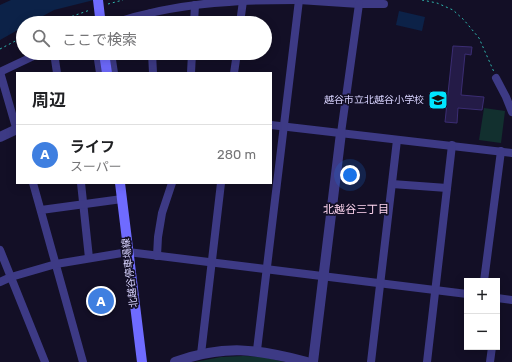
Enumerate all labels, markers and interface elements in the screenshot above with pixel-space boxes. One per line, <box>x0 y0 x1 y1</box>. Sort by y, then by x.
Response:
search box <box>16 16 272 60</box>
icon: search <box>30 27 52 49</box>
text: ここで検索 <box>62 31 137 49</box>
school or university icon: 越谷市立北越谷小学校 <box>427 89 449 111</box>
text: 周辺 <box>32 90 66 110</box>
place label: 越谷市立北越谷小学校 <box>324 94 424 106</box>
text: ライフ <box>70 138 115 156</box>
text: A <box>40 147 50 162</box>
text: 280 m <box>217 147 256 162</box>
text: スーパー <box>70 159 122 174</box>
your location <box>340 165 360 185</box>
district label: 北越谷三丁目 <box>323 203 389 216</box>
street label: 北越谷停車場線 <box>120 238 140 308</box>
map controls <box>464 278 500 350</box>
button: + <box>464 278 500 314</box>
pin: A <box>88 286 114 316</box>
button: − <box>464 314 500 350</box>

